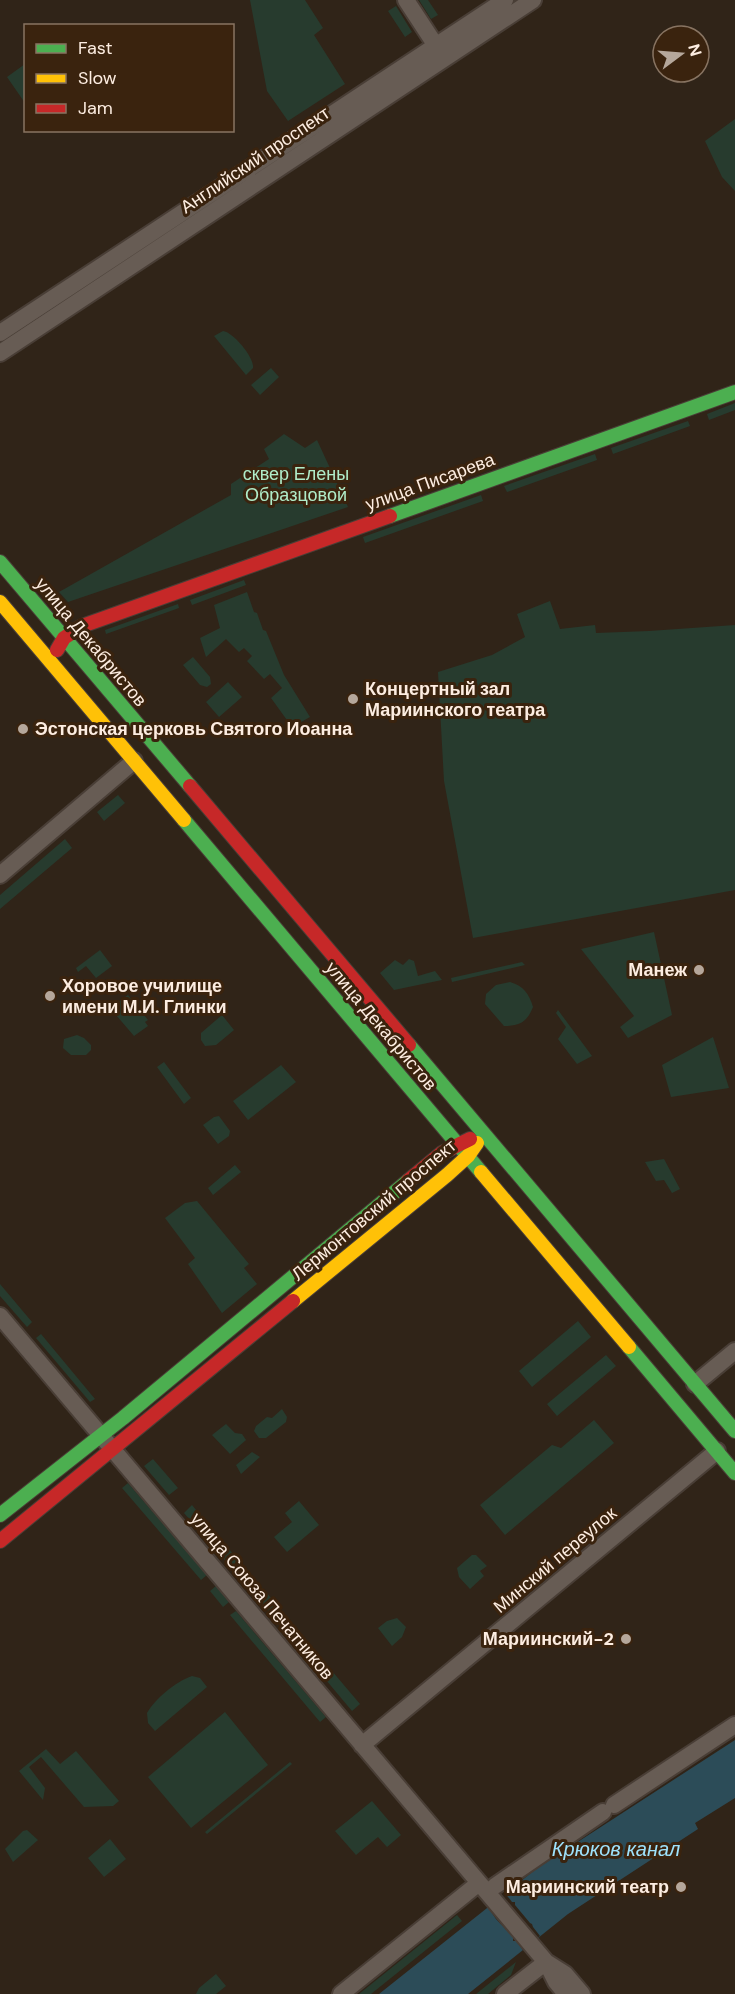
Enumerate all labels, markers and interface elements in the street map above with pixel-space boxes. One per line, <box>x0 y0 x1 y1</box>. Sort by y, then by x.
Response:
legend <box>24 24 234 132</box>
north arrow <box>651 24 711 84</box>
text: Fast <box>78 36 113 60</box>
text: N <box>683 41 707 59</box>
text: Slow <box>78 66 117 90</box>
text: Jam <box>78 96 113 120</box>
street label: Английский проспект <box>176 101 334 219</box>
street label: улица Писарева <box>362 447 499 516</box>
park label: сквер Елены Образцовой <box>243 462 349 507</box>
street label: улица Декабристов <box>30 572 152 712</box>
place label: Концертный зал Мариинского театра <box>365 677 546 722</box>
marker: Концертный зал Мариинского театра <box>346 692 360 706</box>
place label: Эстонская церковь Святого Иоанна <box>35 717 353 741</box>
marker: Эстонская церковь Святого Иоанна <box>16 722 30 736</box>
street label: улица Декабристов <box>320 956 442 1096</box>
place label: Манеж <box>628 958 687 982</box>
marker: Манеж <box>692 963 706 977</box>
place label: Хоровое училище имени М.И. Глинки <box>62 974 227 1019</box>
marker: Хоровое училище имени М.И. Глинки <box>43 989 57 1003</box>
street label: Лермонтовский проспект <box>287 1134 461 1286</box>
street label: Минский переулок <box>488 1501 622 1619</box>
street label: улица Союза Печатников <box>185 1507 339 1685</box>
place label: Мариинский-2 <box>483 1627 614 1651</box>
marker: Мариинский-2 <box>619 1632 633 1646</box>
water label: Крюков канал <box>552 1836 680 1862</box>
place label: Мариинский театр <box>506 1875 669 1899</box>
marker: Мариинский театр <box>674 1880 688 1894</box>

